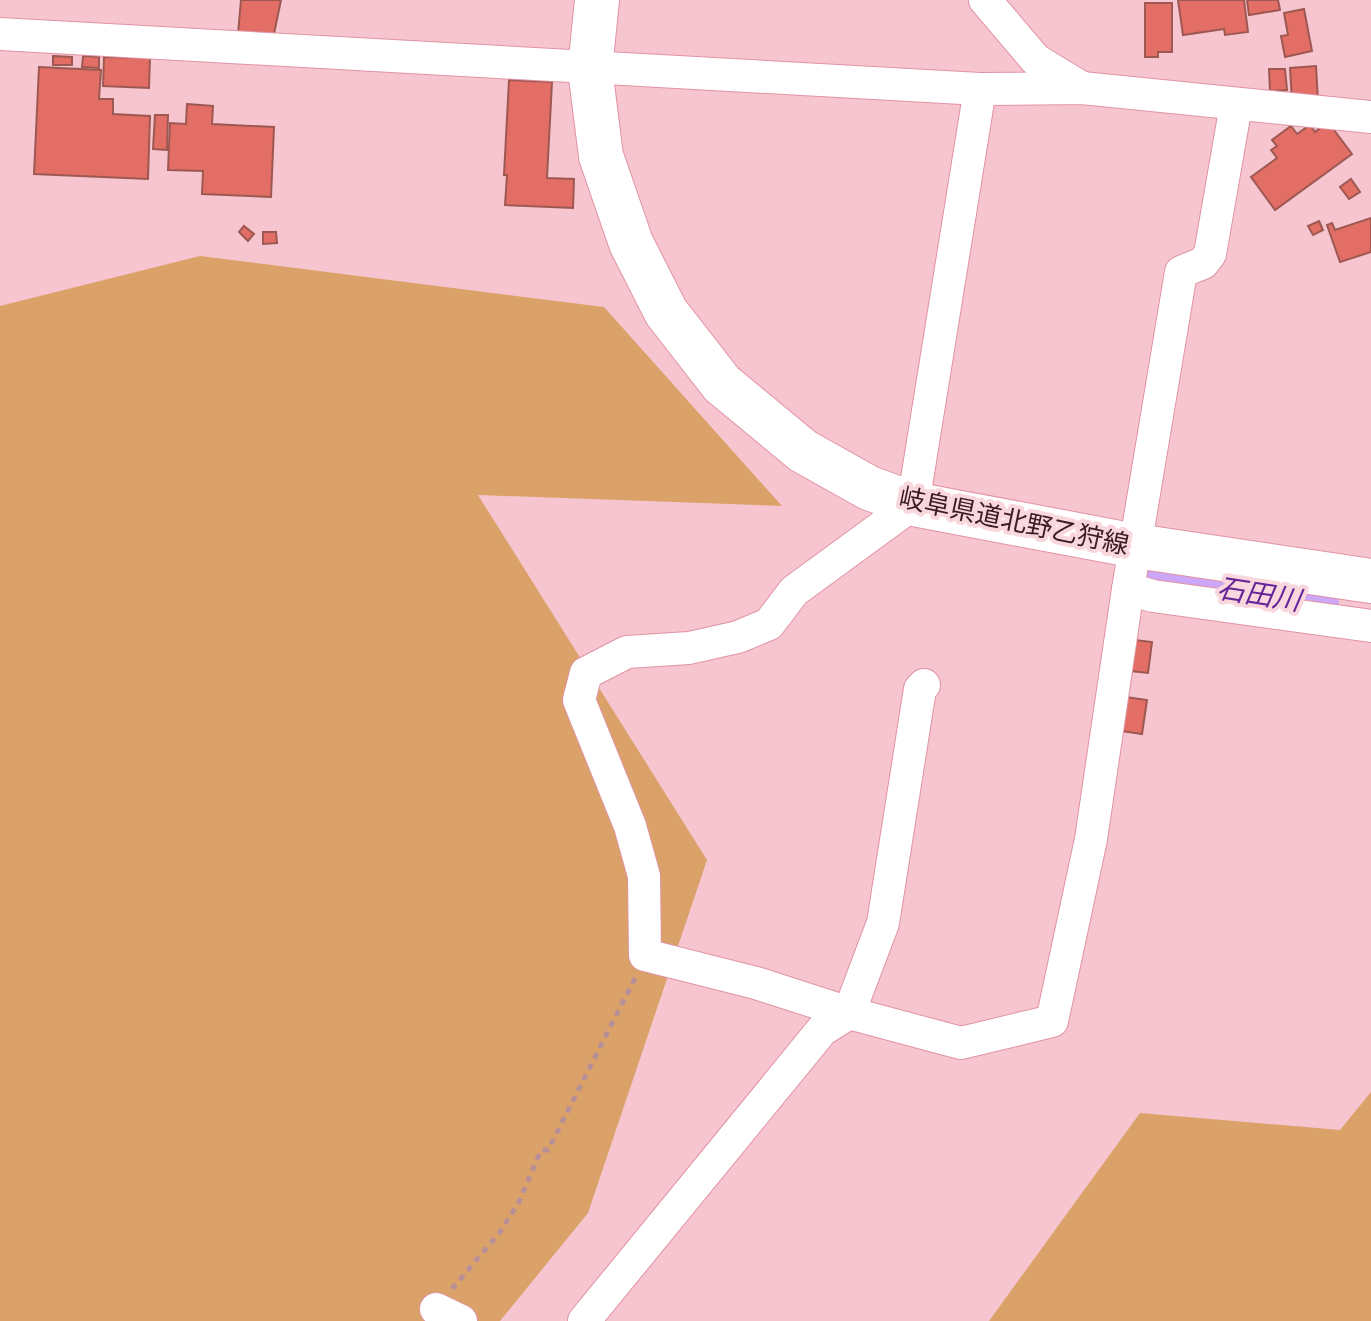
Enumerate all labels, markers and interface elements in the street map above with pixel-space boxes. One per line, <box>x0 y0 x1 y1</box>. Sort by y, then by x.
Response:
street label: 岐阜県道北野乙狩線 <box>896 480 1132 562</box>
water label: 石田川 <box>1215 570 1306 619</box>

